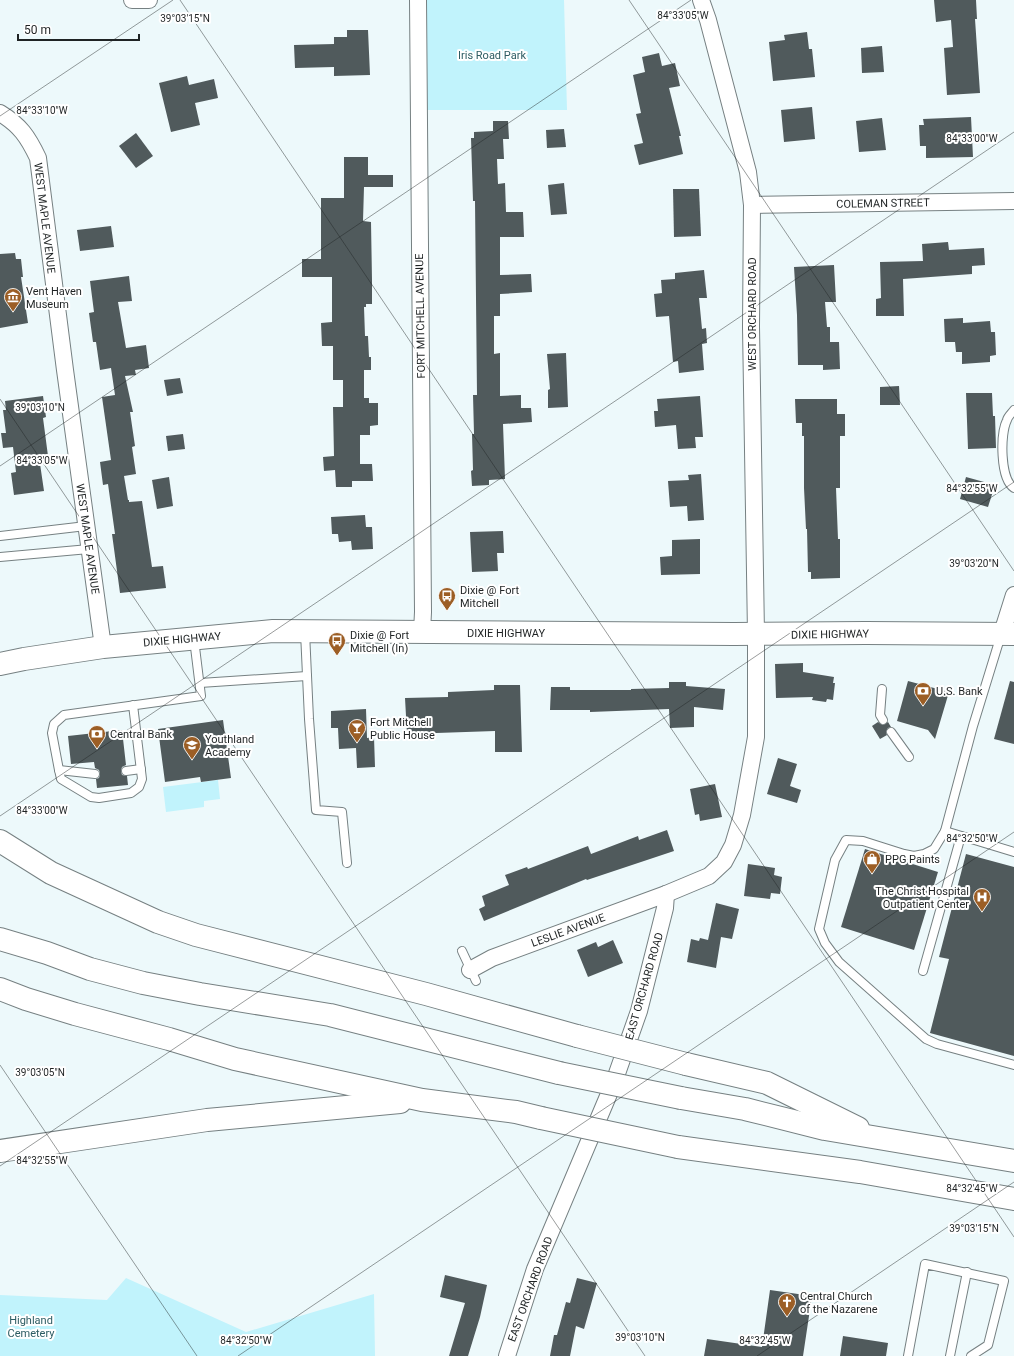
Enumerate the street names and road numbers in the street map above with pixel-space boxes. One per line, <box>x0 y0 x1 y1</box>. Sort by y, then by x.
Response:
street label: WEST MAPLE AVENUE <box>31 162 58 274</box>
street label: COLEMAN STREET <box>836 196 930 211</box>
street label: FORT MITCHELL AVENUE <box>413 253 428 379</box>
street label: WEST ORCHARD ROAD <box>746 257 759 371</box>
street label: WEST MAPLE AVENUE <box>73 483 102 595</box>
street label: DIXIE HIGHWAY <box>467 627 545 640</box>
street label: DIXIE HIGHWAY <box>791 627 870 642</box>
street label: DIXIE HIGHWAY <box>143 630 222 649</box>
street label: LESLIE AVENUE <box>529 911 607 950</box>
street label: EAST ORCHARD ROAD <box>623 931 666 1041</box>
street label: EAST ORCHARD ROAD <box>505 1235 556 1344</box>

